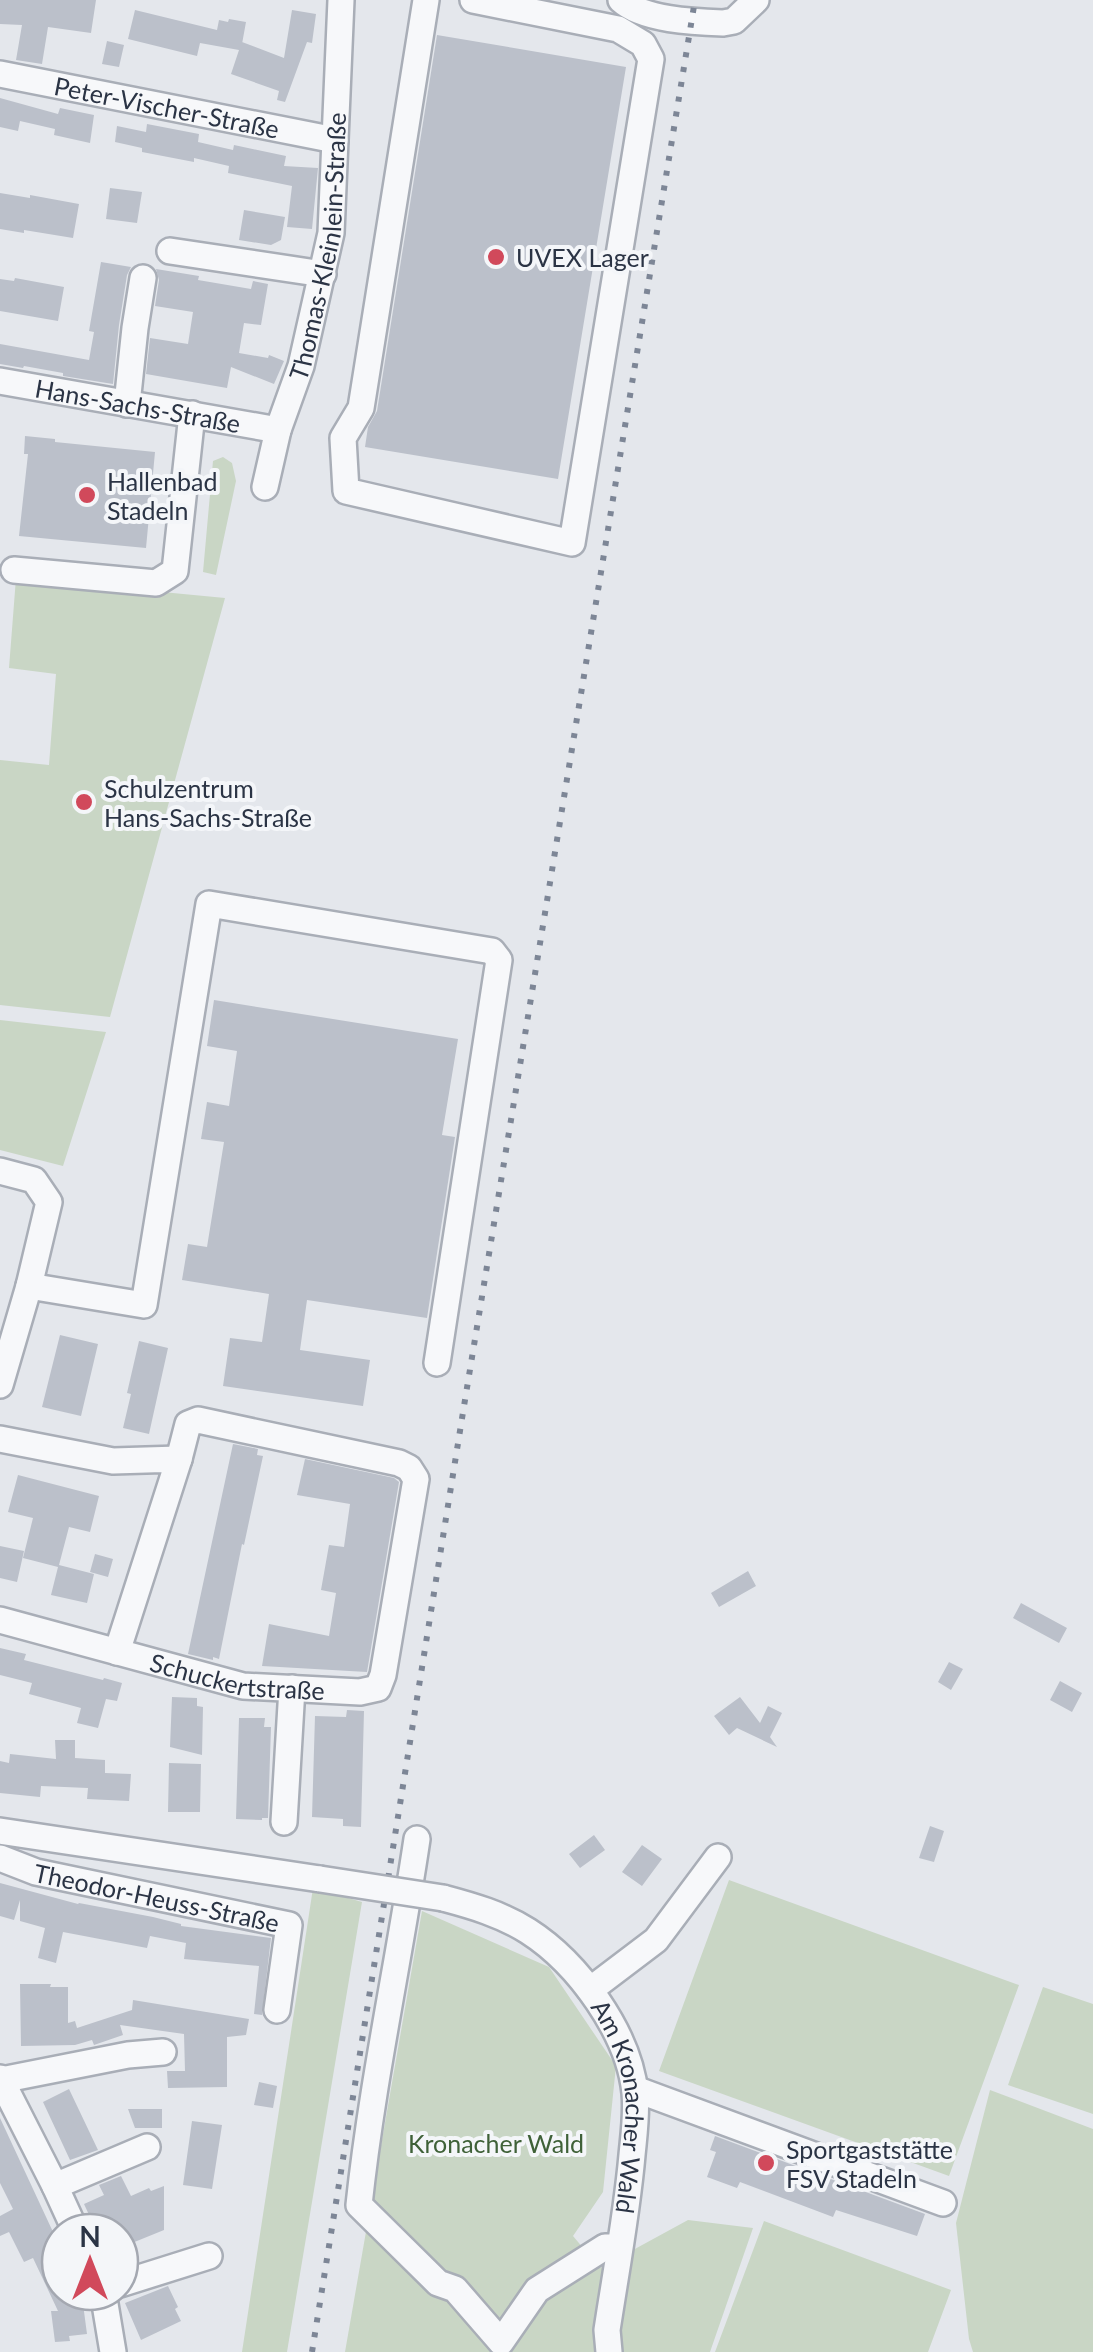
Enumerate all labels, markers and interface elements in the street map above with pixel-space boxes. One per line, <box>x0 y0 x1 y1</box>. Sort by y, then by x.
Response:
street label: Peter-Vischer-Straße <box>52 70 282 144</box>
street label: Thomas-Kleinlein-Straße <box>282 112 351 384</box>
place label: UVEX Lager <box>516 242 649 272</box>
marker: UVEX Lager <box>485 246 507 268</box>
street label: Hans-Sachs-Straße <box>33 372 243 438</box>
place label: Hallenbad Stadeln <box>107 466 218 525</box>
marker: Hallenbad Stadeln <box>76 484 98 506</box>
place label: Schulzentrum Hans-Sachs-Straße <box>104 773 312 832</box>
marker: Schulzentrum Hans-Sachs-Straße <box>73 791 95 813</box>
street label: Schuckertstraße <box>147 1646 326 1705</box>
street label: Theodor-Heuss-Straße <box>31 1857 282 1938</box>
street label: Am Kronacher Wald <box>586 1994 651 2215</box>
park label: Kronacher Wald <box>408 2128 584 2158</box>
place label: Sportgaststätte FSV Stadeln <box>786 2134 953 2193</box>
marker: Sportgaststätte FSV Stadeln <box>755 2152 777 2174</box>
north arrow <box>40 2212 140 2312</box>
text: N <box>79 2219 101 2253</box>

